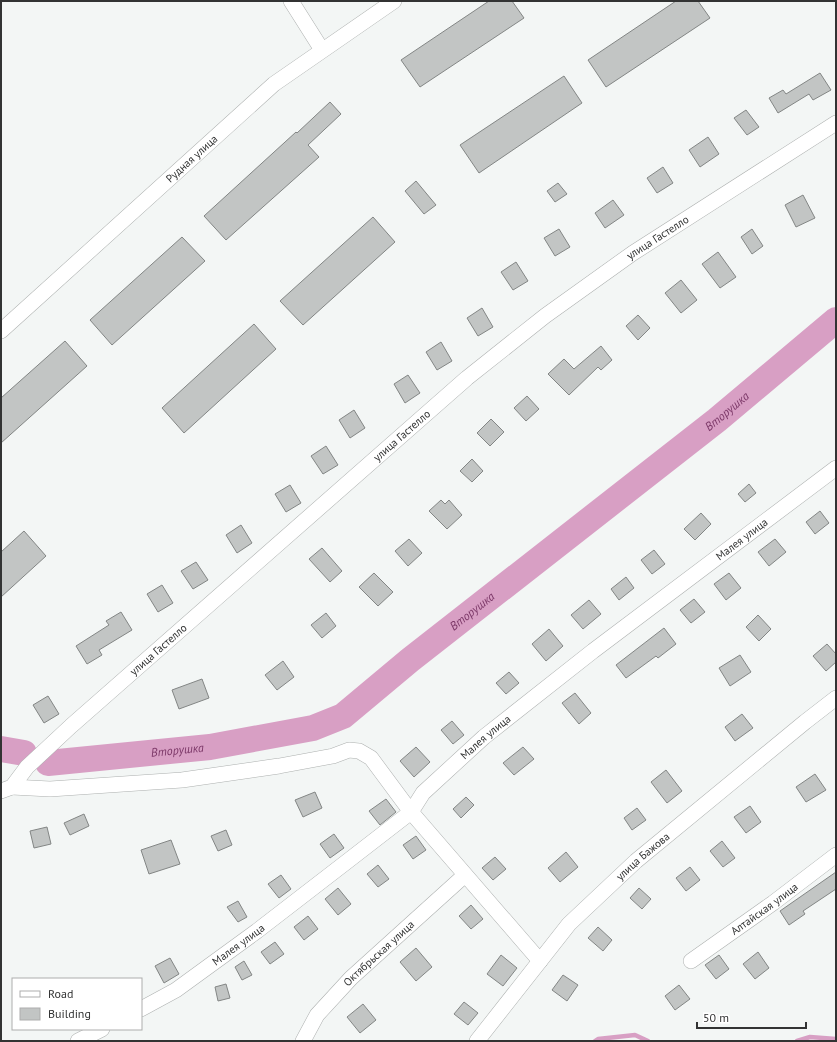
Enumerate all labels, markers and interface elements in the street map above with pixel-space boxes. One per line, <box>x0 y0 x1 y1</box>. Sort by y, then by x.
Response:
street label: Рудная улица <box>163 132 220 185</box>
street label: улица Гастелло <box>624 212 691 263</box>
water label: Вторушка <box>702 388 752 434</box>
street label: улица Гастелло <box>370 407 433 464</box>
street label: Малея улица <box>713 515 771 563</box>
water label: Вторушка <box>446 589 497 633</box>
street label: улица Гастелло <box>127 620 190 678</box>
street label: Малея улица <box>457 712 513 762</box>
water label: Вторушка <box>150 740 205 760</box>
street label: улица Бажова <box>613 829 672 883</box>
street label: Алтайская улица <box>728 880 801 938</box>
street label: Октябрьская улица <box>340 917 417 989</box>
street label: Малея улица <box>209 921 267 968</box>
legend <box>12 978 142 1030</box>
text: Road <box>48 986 73 1001</box>
scale bar <box>697 1004 806 1030</box>
text: Building <box>48 1006 91 1021</box>
text: 50 m <box>703 1010 729 1025</box>

